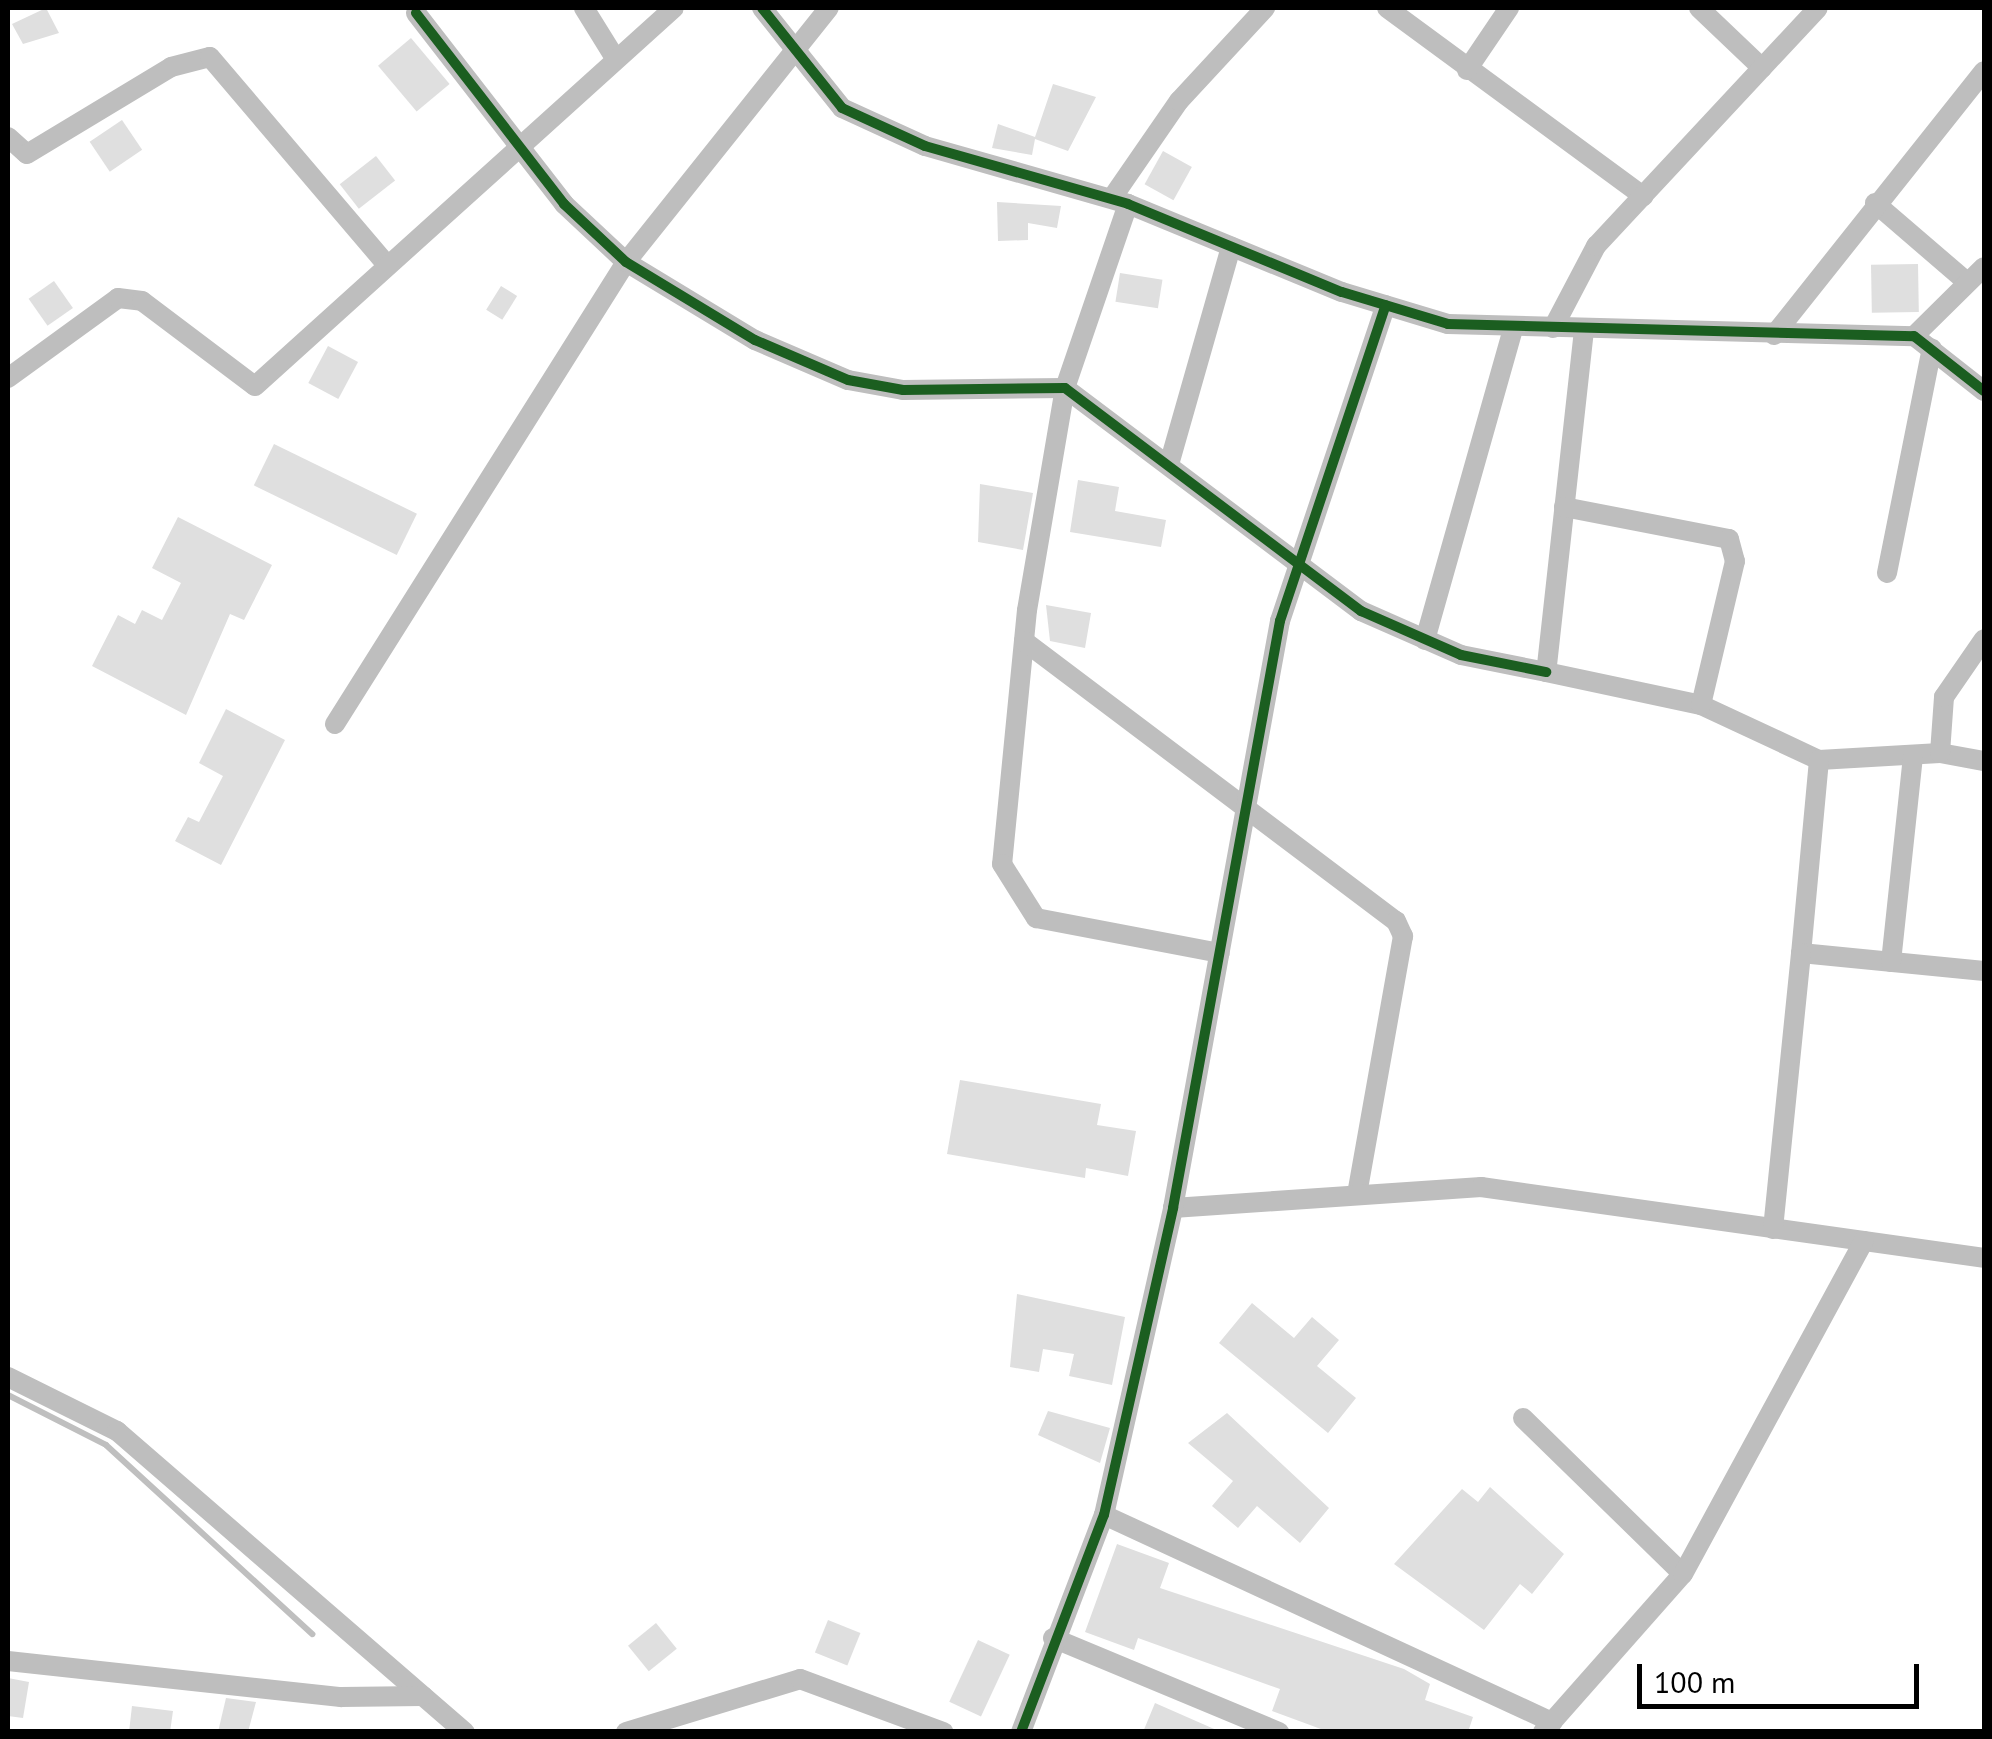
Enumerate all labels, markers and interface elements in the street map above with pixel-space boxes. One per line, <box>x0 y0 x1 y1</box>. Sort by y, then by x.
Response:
scale bar <box>1642 1644 1924 1706</box>
text: 100 m <box>1654 1662 1735 1701</box>

